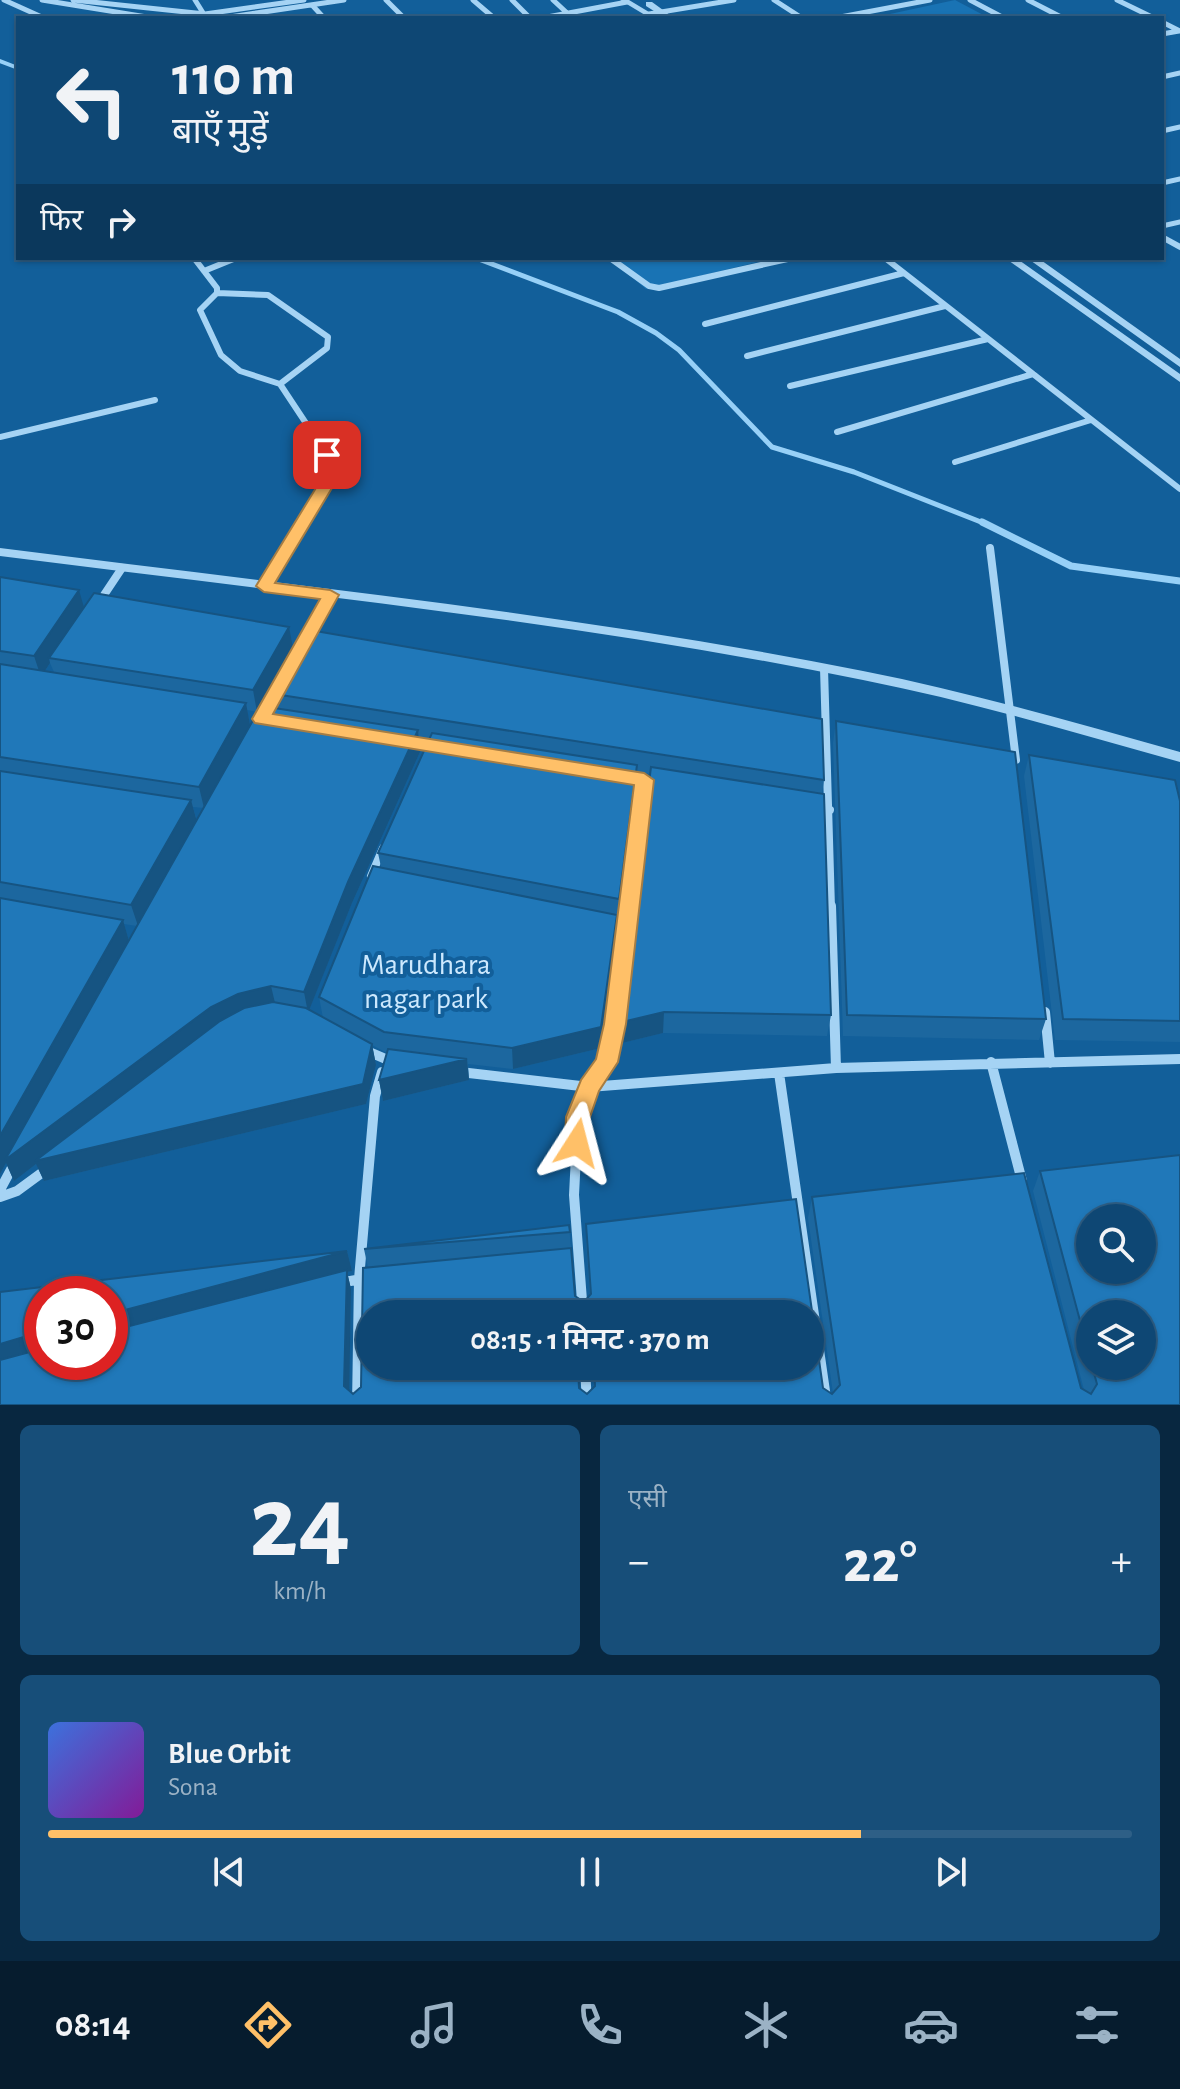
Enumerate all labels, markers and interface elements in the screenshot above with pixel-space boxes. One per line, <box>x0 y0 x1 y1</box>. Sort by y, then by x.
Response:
icon: left <box>40 48 144 152</box>
text: 110 m <box>172 49 295 105</box>
text: बाएँ मुड़ें <box>172 114 269 150</box>
icon: right <box>99 200 143 244</box>
text: फिर <box>40 206 83 236</box>
pin <box>293 421 361 489</box>
icon: arrive <box>305 433 349 477</box>
park label: Marudhara nagar park <box>361 950 491 1014</box>
position arrow <box>535 1101 619 1185</box>
map controls <box>1076 1204 1156 1380</box>
button: search <box>1076 1204 1156 1284</box>
speed limit sign: 30 <box>24 1276 128 1380</box>
button: layers <box>1076 1300 1156 1380</box>
text: 08:15 · 1 मिनट · 370 m <box>470 1325 710 1355</box>
text: 24 <box>249 1472 351 1576</box>
text: एसी <box>628 1486 667 1512</box>
text: 22° <box>843 1533 917 1593</box>
text: − <box>628 1540 649 1584</box>
text: + <box>1111 1540 1132 1584</box>
text: km/h <box>273 1578 327 1604</box>
text: Blue Orbit <box>168 1739 291 1769</box>
text: Sona <box>168 1774 218 1800</box>
icon: previous <box>207 1850 251 1894</box>
icon: pause <box>568 1850 612 1894</box>
icon: next <box>929 1850 973 1894</box>
icon: directions <box>240 1997 296 2053</box>
icon: music <box>406 1997 462 2053</box>
icon: phone <box>572 1997 628 2053</box>
icon: climate <box>738 1997 794 2053</box>
icon: car <box>903 1997 959 2053</box>
icon: filters <box>1069 1997 1125 2053</box>
text: 08:14 <box>55 2007 131 2043</box>

